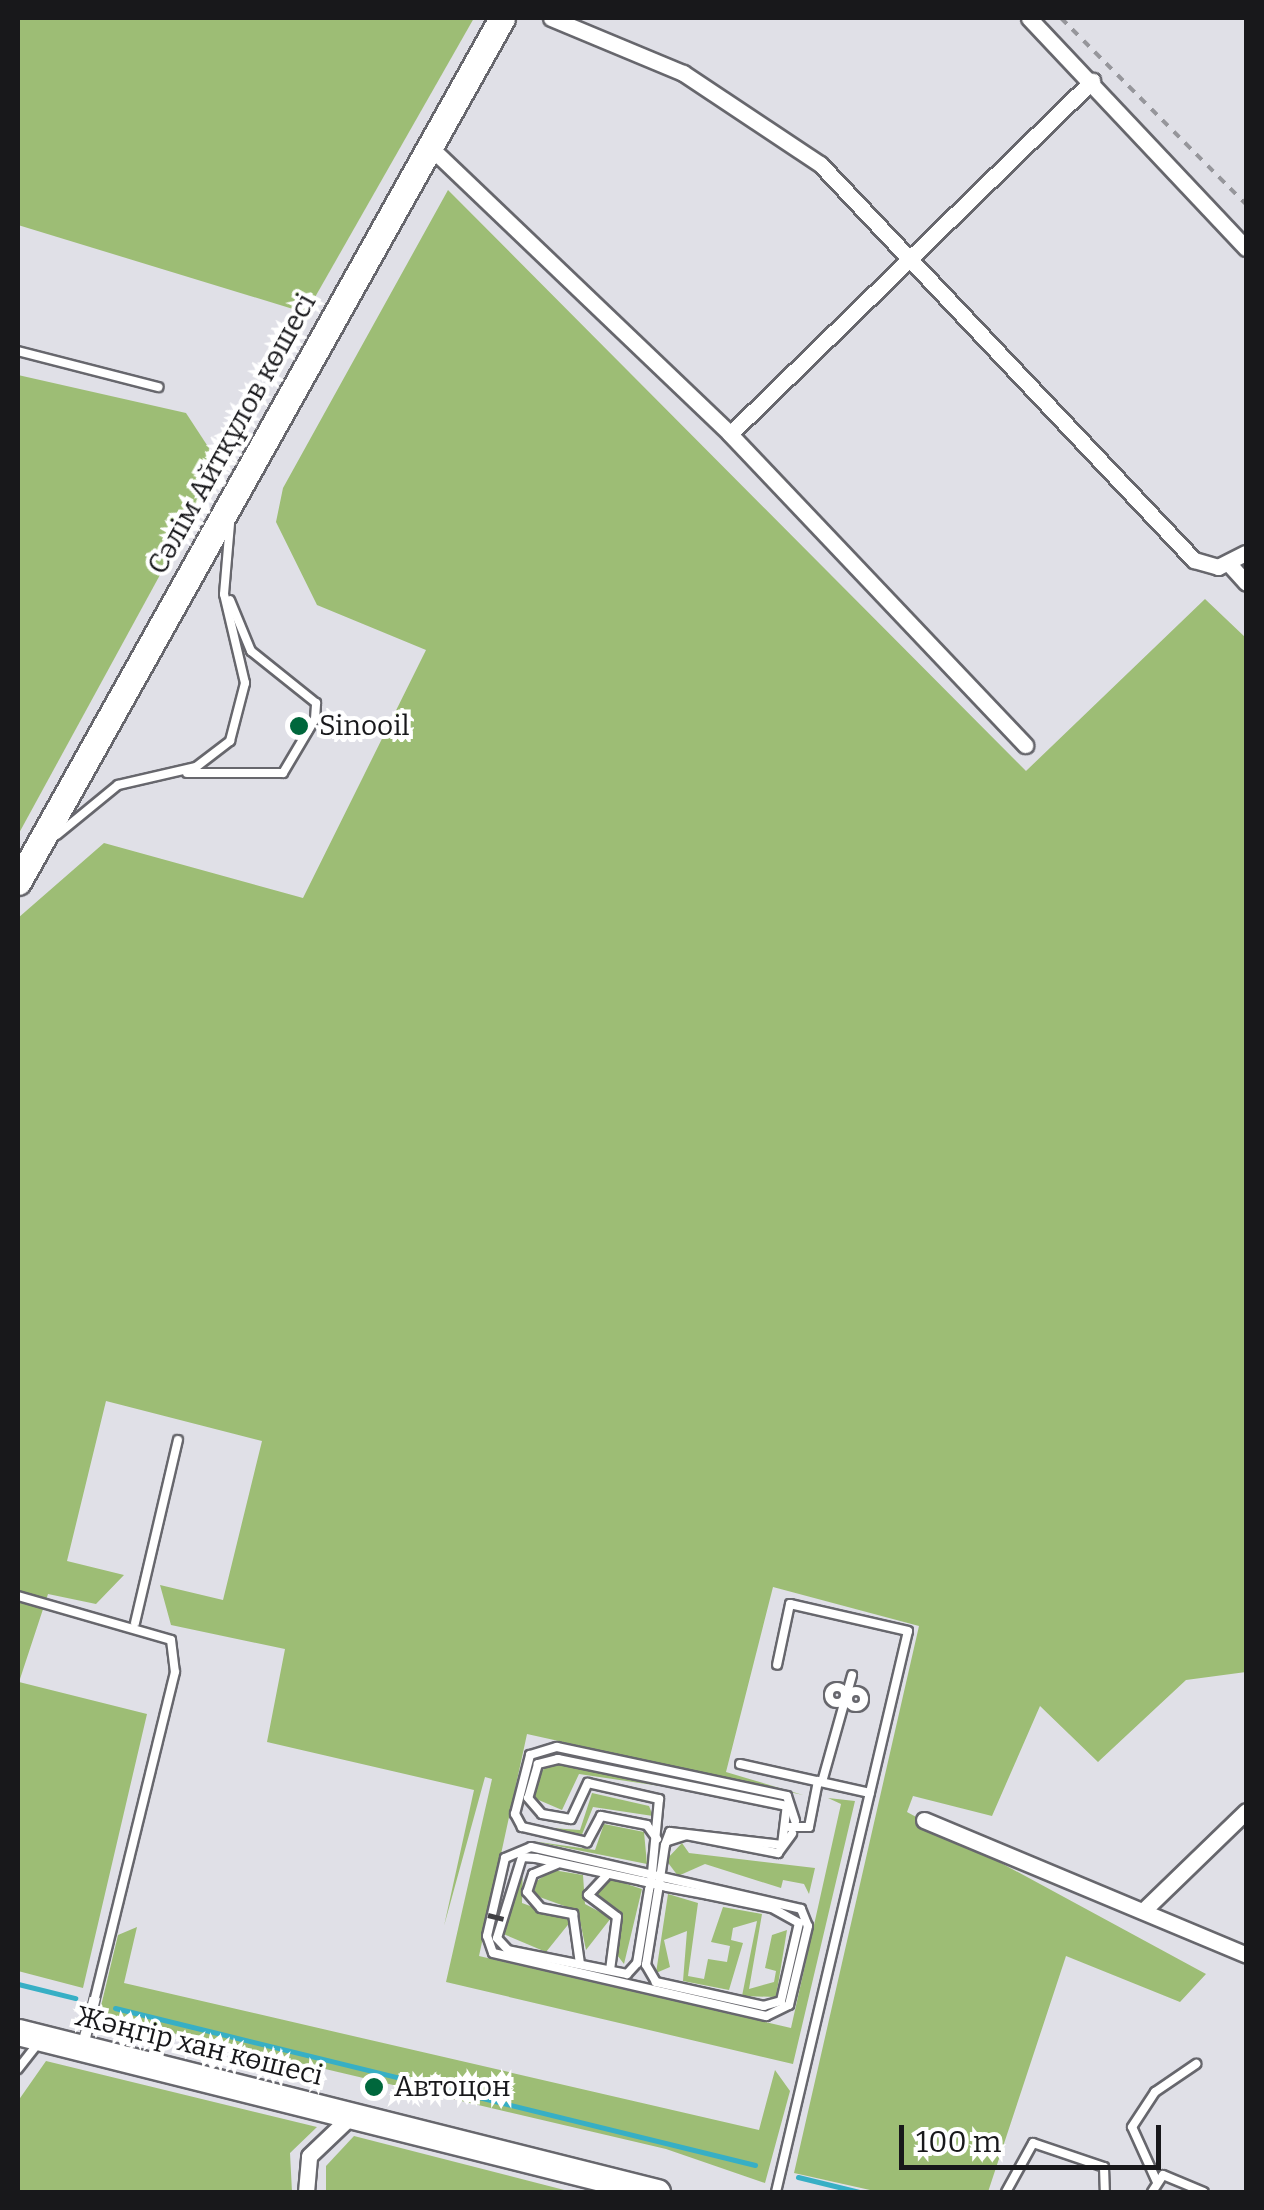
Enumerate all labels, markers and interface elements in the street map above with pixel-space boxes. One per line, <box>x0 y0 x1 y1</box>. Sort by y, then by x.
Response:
street label: Сәлім Айтқұлов көшесі <box>141 288 323 580</box>
place label: Sinooil <box>319 709 410 743</box>
marker: Sinooil <box>288 715 310 737</box>
street label: Жәңгір хан көшесі <box>72 1999 326 2093</box>
place label: Автоцон <box>394 2070 511 2104</box>
marker: Автоцон <box>363 2076 385 2098</box>
scale bar <box>904 2105 1166 2167</box>
text: 100 m <box>916 2124 1001 2160</box>

